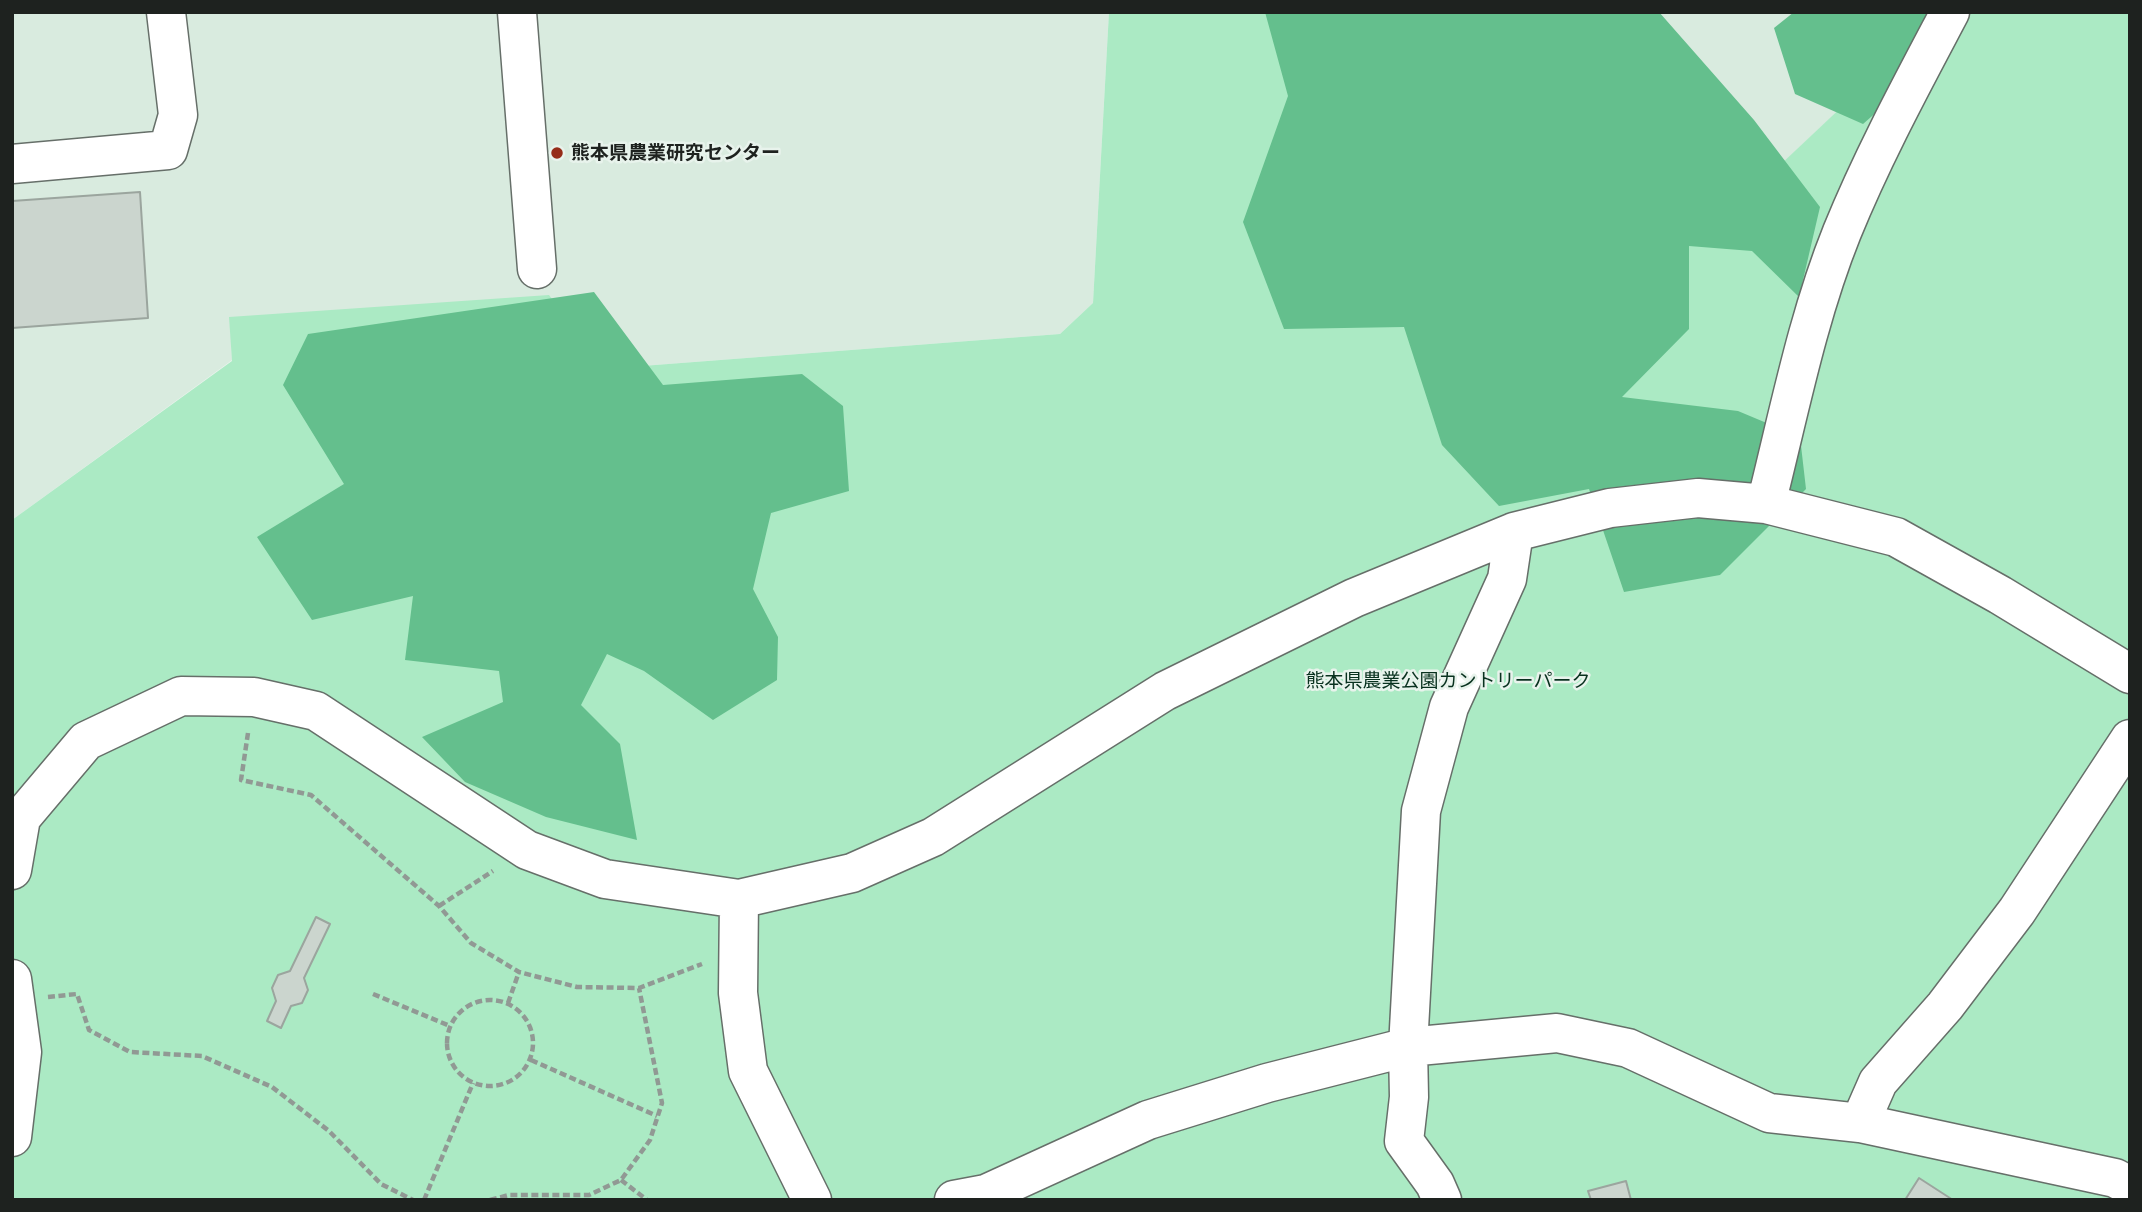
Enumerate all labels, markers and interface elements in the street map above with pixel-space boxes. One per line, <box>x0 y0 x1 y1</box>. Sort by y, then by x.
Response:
place label: 熊本県農業研究センター <box>571 142 780 164</box>
marker: 熊本県農業研究センター <box>549 145 565 161</box>
park label: 熊本県農業公園カントリーパーク <box>1306 670 1590 692</box>

